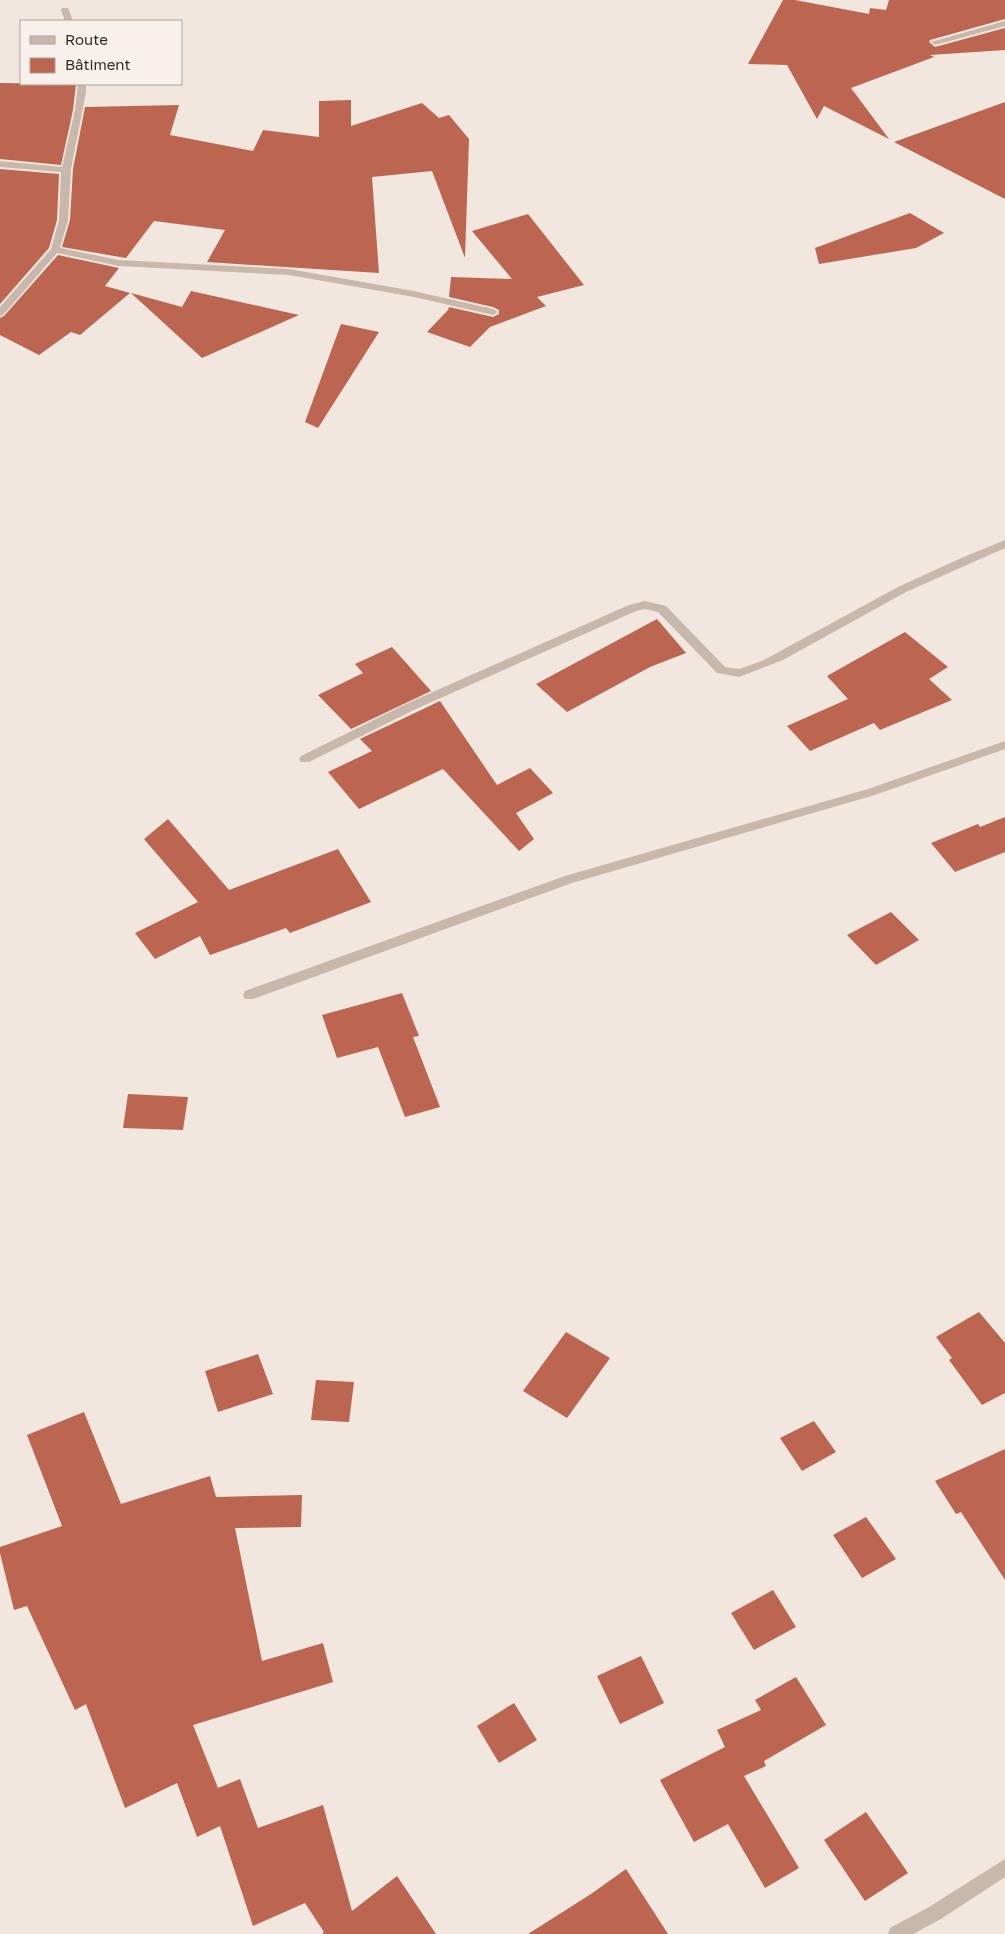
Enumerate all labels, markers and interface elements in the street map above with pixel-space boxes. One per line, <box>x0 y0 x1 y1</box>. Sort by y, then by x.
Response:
legend <box>20 20 182 85</box>
text: Route <box>65 30 108 48</box>
text: Bâtiment <box>65 55 130 73</box>

